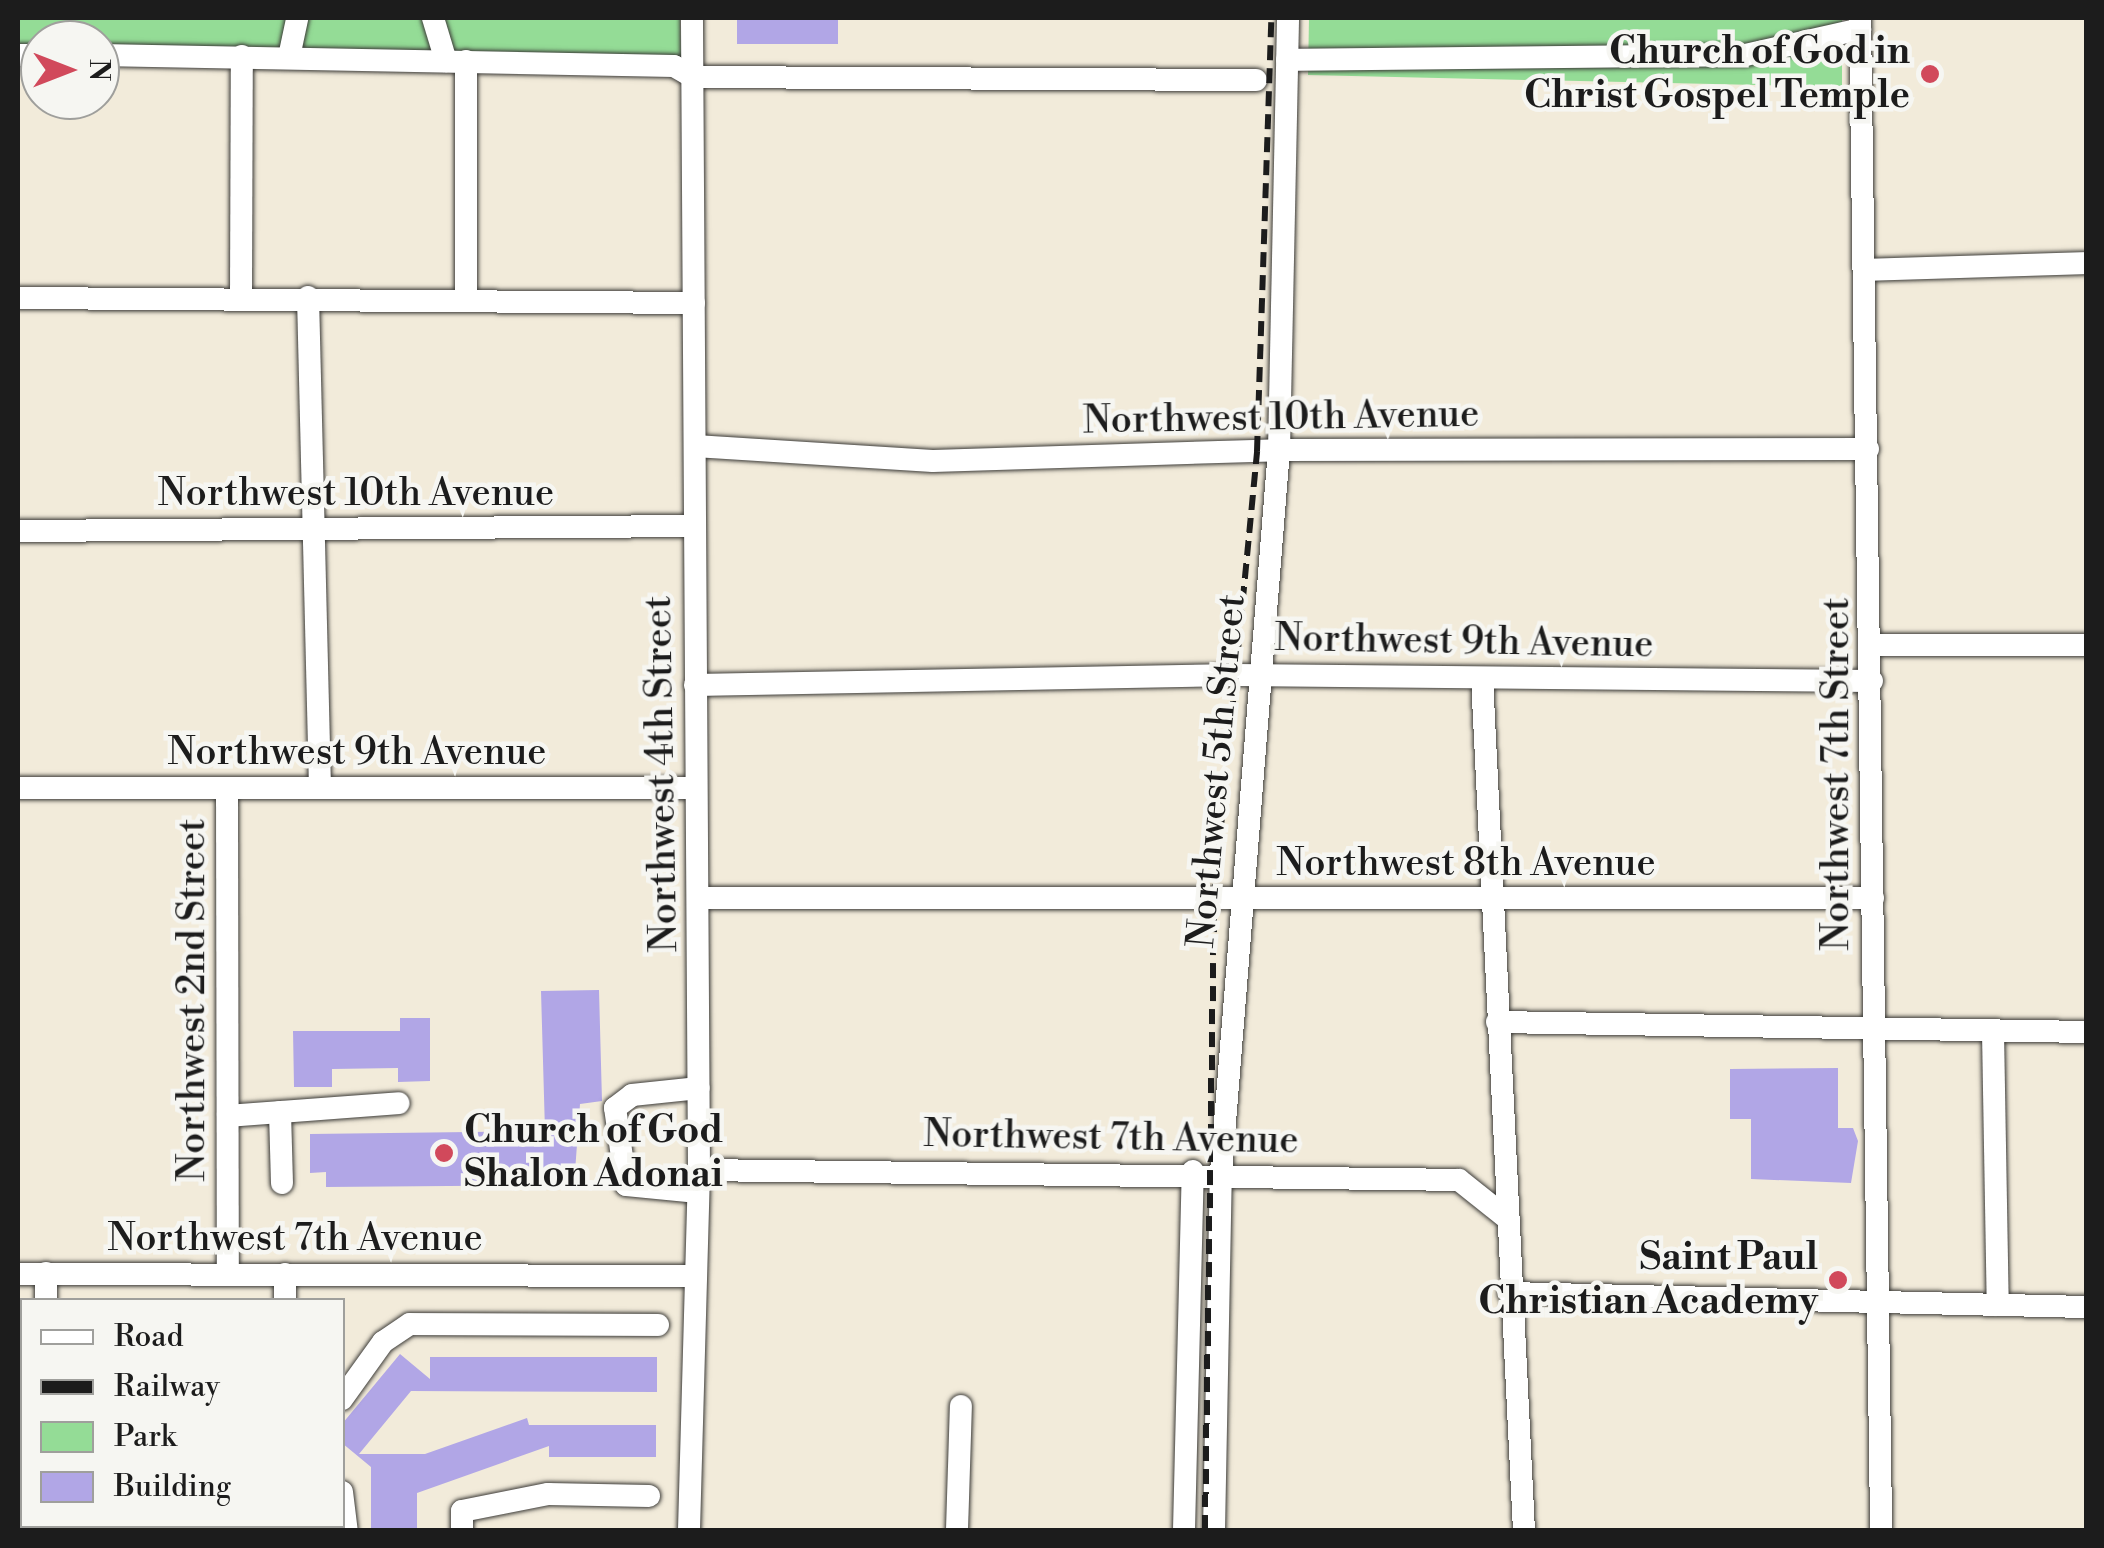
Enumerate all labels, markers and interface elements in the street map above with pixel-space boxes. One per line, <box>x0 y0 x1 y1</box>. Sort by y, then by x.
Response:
north arrow <box>20 20 120 120</box>
place label: Church of God in Christ Gospel Temple <box>1524 29 1910 118</box>
text: N <box>81 59 116 81</box>
marker: Church of God in Christ Gospel Temple <box>1919 63 1941 85</box>
street label: Northwest 10th Avenue <box>1082 392 1480 444</box>
street label: Northwest 10th Avenue <box>158 471 554 517</box>
street label: Northwest 5th Street <box>1179 592 1255 950</box>
street label: Northwest 4th Street <box>636 595 688 953</box>
street label: Northwest 7th Street <box>1814 597 1860 951</box>
street label: Northwest 9th Avenue <box>1274 616 1654 668</box>
street label: Northwest 9th Avenue <box>167 730 547 776</box>
street label: Northwest 2nd Street <box>170 818 216 1182</box>
street label: Northwest 8th Avenue <box>1276 841 1656 887</box>
place label: Church of God Shalon Adonai <box>464 1108 723 1198</box>
street label: Northwest 7th Avenue <box>923 1112 1299 1164</box>
marker: Church of God Shalon Adonai <box>433 1142 455 1164</box>
street label: Northwest 7th Avenue <box>107 1216 483 1262</box>
place label: Saint Paul Christian Academy <box>1478 1235 1818 1324</box>
marker: Saint Paul Christian Academy <box>1827 1269 1849 1291</box>
legend <box>20 1298 345 1528</box>
text: Road <box>114 1318 184 1356</box>
text: Railway <box>114 1368 220 1406</box>
text: Park <box>114 1418 176 1456</box>
text: Building <box>114 1468 231 1506</box>

